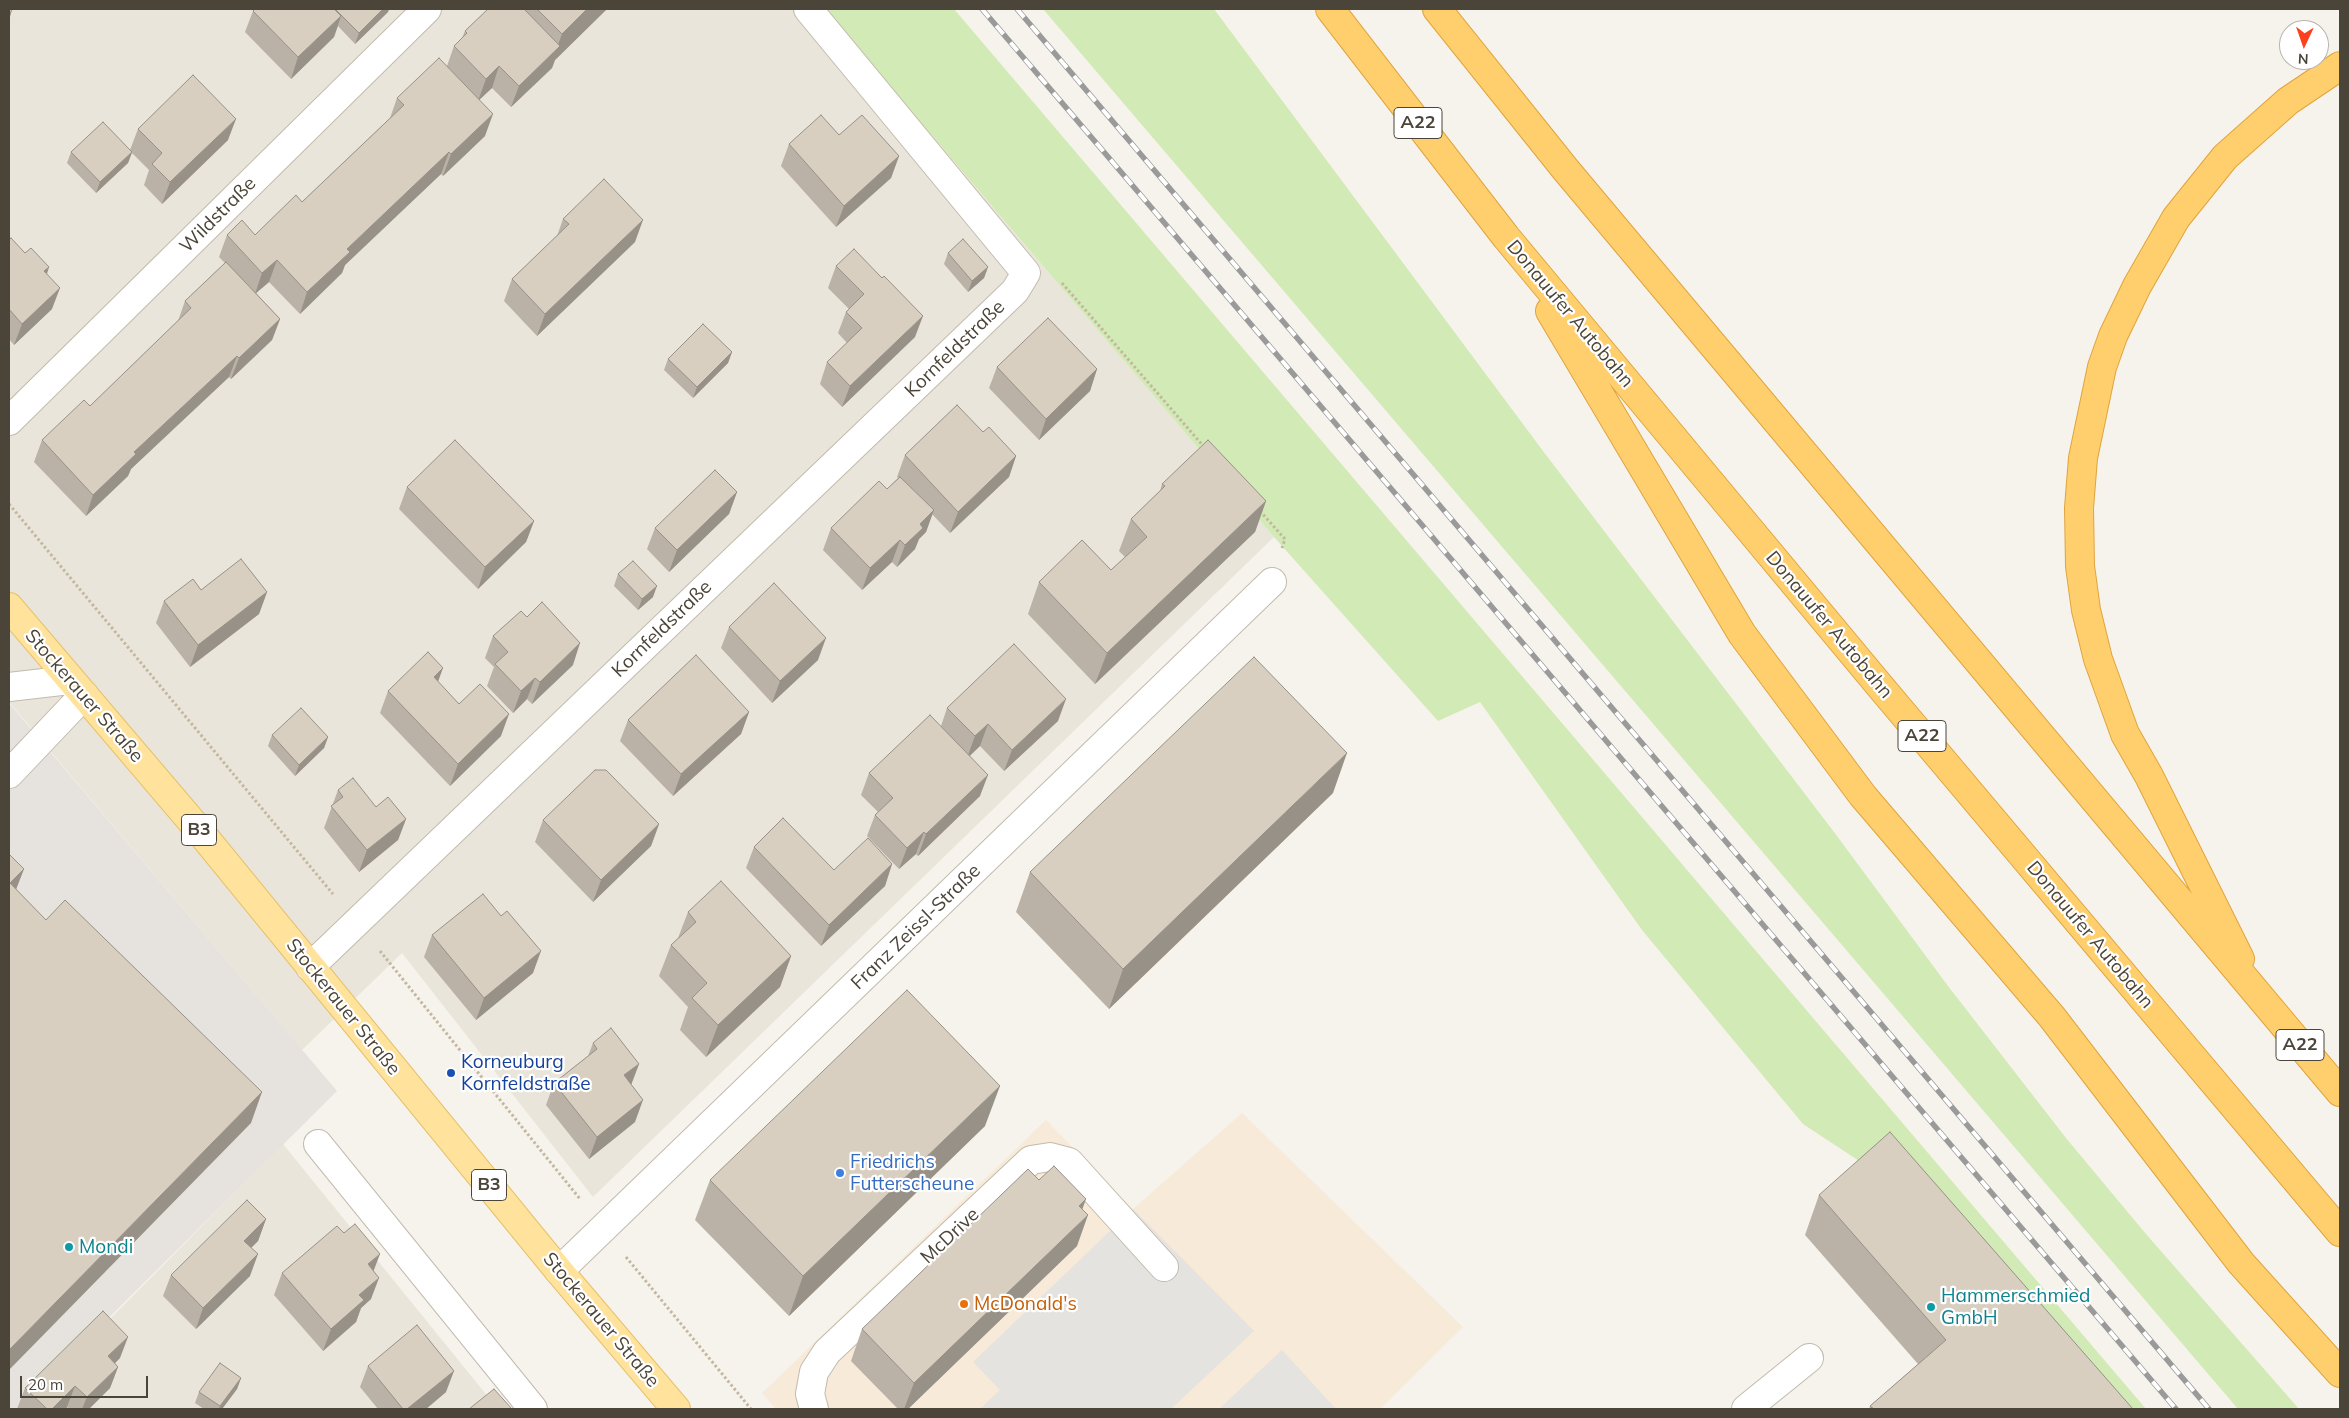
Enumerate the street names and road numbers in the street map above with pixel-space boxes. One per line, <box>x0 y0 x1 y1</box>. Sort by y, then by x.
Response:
road number: A22 <box>1394 108 1442 138</box>
street label: Wildstraße <box>175 172 261 258</box>
street label: Donauufer Autobahn <box>1502 236 1638 392</box>
street label: Kornfeldstraße <box>900 296 1010 402</box>
street label: Donauufer Autobahn <box>1761 547 1897 703</box>
street label: Kornfeldstraße <box>607 576 717 682</box>
street label: Stockerauer Straße <box>20 625 148 767</box>
road number: A22 <box>1898 720 1946 751</box>
road number: B3 <box>182 814 216 846</box>
street label: Donauufer Autobahn <box>2022 857 2158 1013</box>
street label: Franz Zeissl-Straße <box>847 860 985 994</box>
street label: Stockerauer Straße <box>281 934 405 1080</box>
road number: A22 <box>2276 1030 2324 1060</box>
road number: B3 <box>472 1170 506 1200</box>
street label: McDrive <box>916 1203 984 1269</box>
street label: Stockerauer Straße <box>538 1248 664 1392</box>

